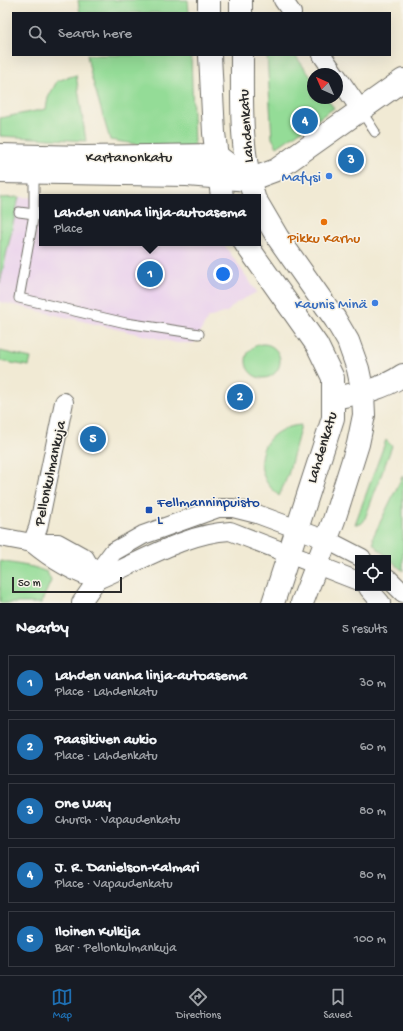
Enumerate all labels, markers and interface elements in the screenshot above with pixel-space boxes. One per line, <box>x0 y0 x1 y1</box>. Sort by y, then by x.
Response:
search box <box>12 12 391 56</box>
icon: search <box>26 23 48 45</box>
text: Search here <box>58 25 132 43</box>
north arrow <box>307 68 343 104</box>
street label: Lahdenkatu <box>235 88 259 163</box>
pin: 4 <box>292 106 318 136</box>
pin: 3 <box>338 145 364 175</box>
street label: Kartanonkatu <box>86 149 172 167</box>
place label: Mafysi <box>282 169 321 187</box>
marker: Mafysi <box>324 171 334 181</box>
popup <box>39 194 261 246</box>
text: Lahden vanha linja-autoasema <box>54 204 246 222</box>
marker: Pikku Karhu <box>319 217 329 227</box>
text: Place <box>54 222 82 237</box>
place label: Pikku Karhu <box>287 230 360 248</box>
pin: 1 <box>137 259 163 289</box>
your location <box>213 264 233 284</box>
place label: Kaunis Minä <box>295 296 368 314</box>
marker: Kaunis Minä <box>370 298 380 308</box>
pin: 2 <box>227 382 253 412</box>
street label: Lahdenkatu <box>304 410 342 485</box>
street label: Pellonkulmankuja <box>31 419 71 529</box>
pin: 5 <box>80 424 106 454</box>
place label: Fellmanninpuisto L <box>156 494 260 529</box>
marker: Fellmanninpuisto L <box>144 505 154 515</box>
map controls <box>355 555 391 591</box>
button: locate <box>355 555 391 591</box>
scale bar <box>12 575 122 594</box>
text: 50 m <box>18 578 40 590</box>
text: Nearby <box>16 619 69 639</box>
text: 5 results <box>342 622 387 637</box>
text: Lahden vanha linja-autoasema <box>55 667 247 685</box>
text: 1 <box>27 676 33 691</box>
text: 30 m <box>360 676 386 691</box>
text: Place · Lahdenkatu <box>55 685 158 700</box>
text: Paasikiven aukio <box>55 731 157 749</box>
text: 2 <box>27 740 33 755</box>
text: 60 m <box>360 740 386 755</box>
text: Place · Lahdenkatu <box>55 749 158 764</box>
text: One Way <box>55 795 111 813</box>
text: 3 <box>27 804 33 819</box>
text: 80 m <box>359 804 386 819</box>
text: Church · Vapaudenkatu <box>55 813 180 828</box>
text: J. R. Danielson-Kalmari <box>55 859 199 877</box>
text: 4 <box>27 868 33 883</box>
text: 80 m <box>359 868 386 883</box>
text: Place · Vapaudenkatu <box>55 877 173 892</box>
text: Iloinen Kulkija <box>55 923 140 941</box>
text: 5 <box>27 932 33 947</box>
text: 100 m <box>354 932 386 947</box>
text: Bar · Pellonkulmankuja <box>55 941 177 956</box>
tab: Map <box>51 986 73 1022</box>
tab: Directions <box>176 986 221 1022</box>
tab: Saved <box>323 986 352 1022</box>

